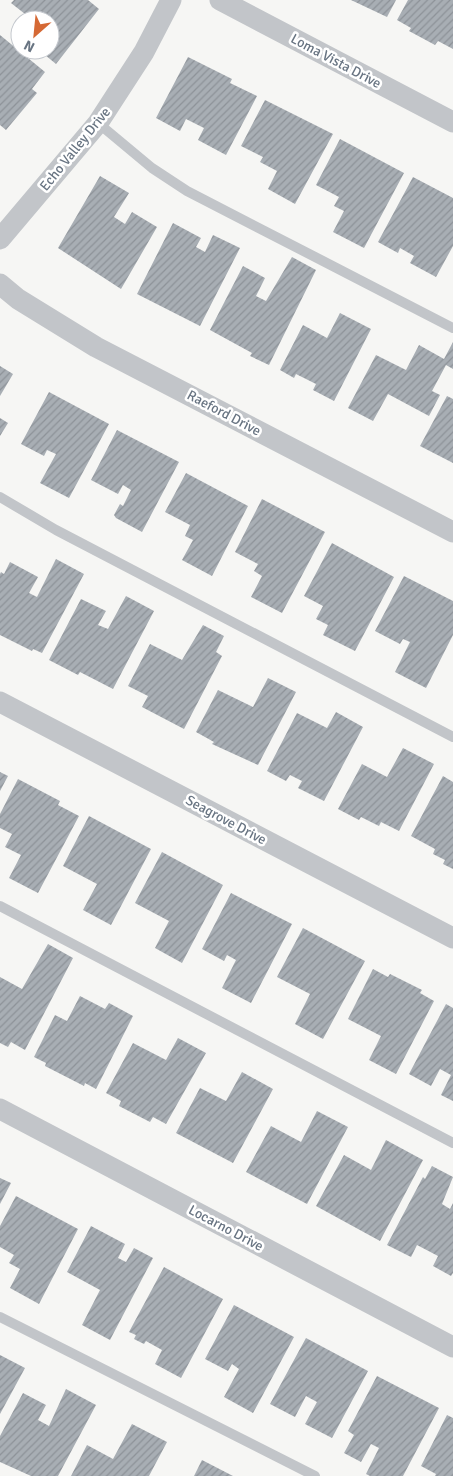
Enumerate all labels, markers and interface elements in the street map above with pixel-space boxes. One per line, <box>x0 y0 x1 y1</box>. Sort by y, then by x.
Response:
north arrow <box>10 10 60 60</box>
street label: Loma Vista Drive <box>288 30 384 92</box>
text: N <box>21 36 38 56</box>
street label: Echo Valley Drive <box>36 104 114 194</box>
street label: Raeford Drive <box>184 386 264 440</box>
street label: Seagrove Drive <box>183 792 269 848</box>
street label: Locarno Drive <box>186 1201 266 1255</box>

